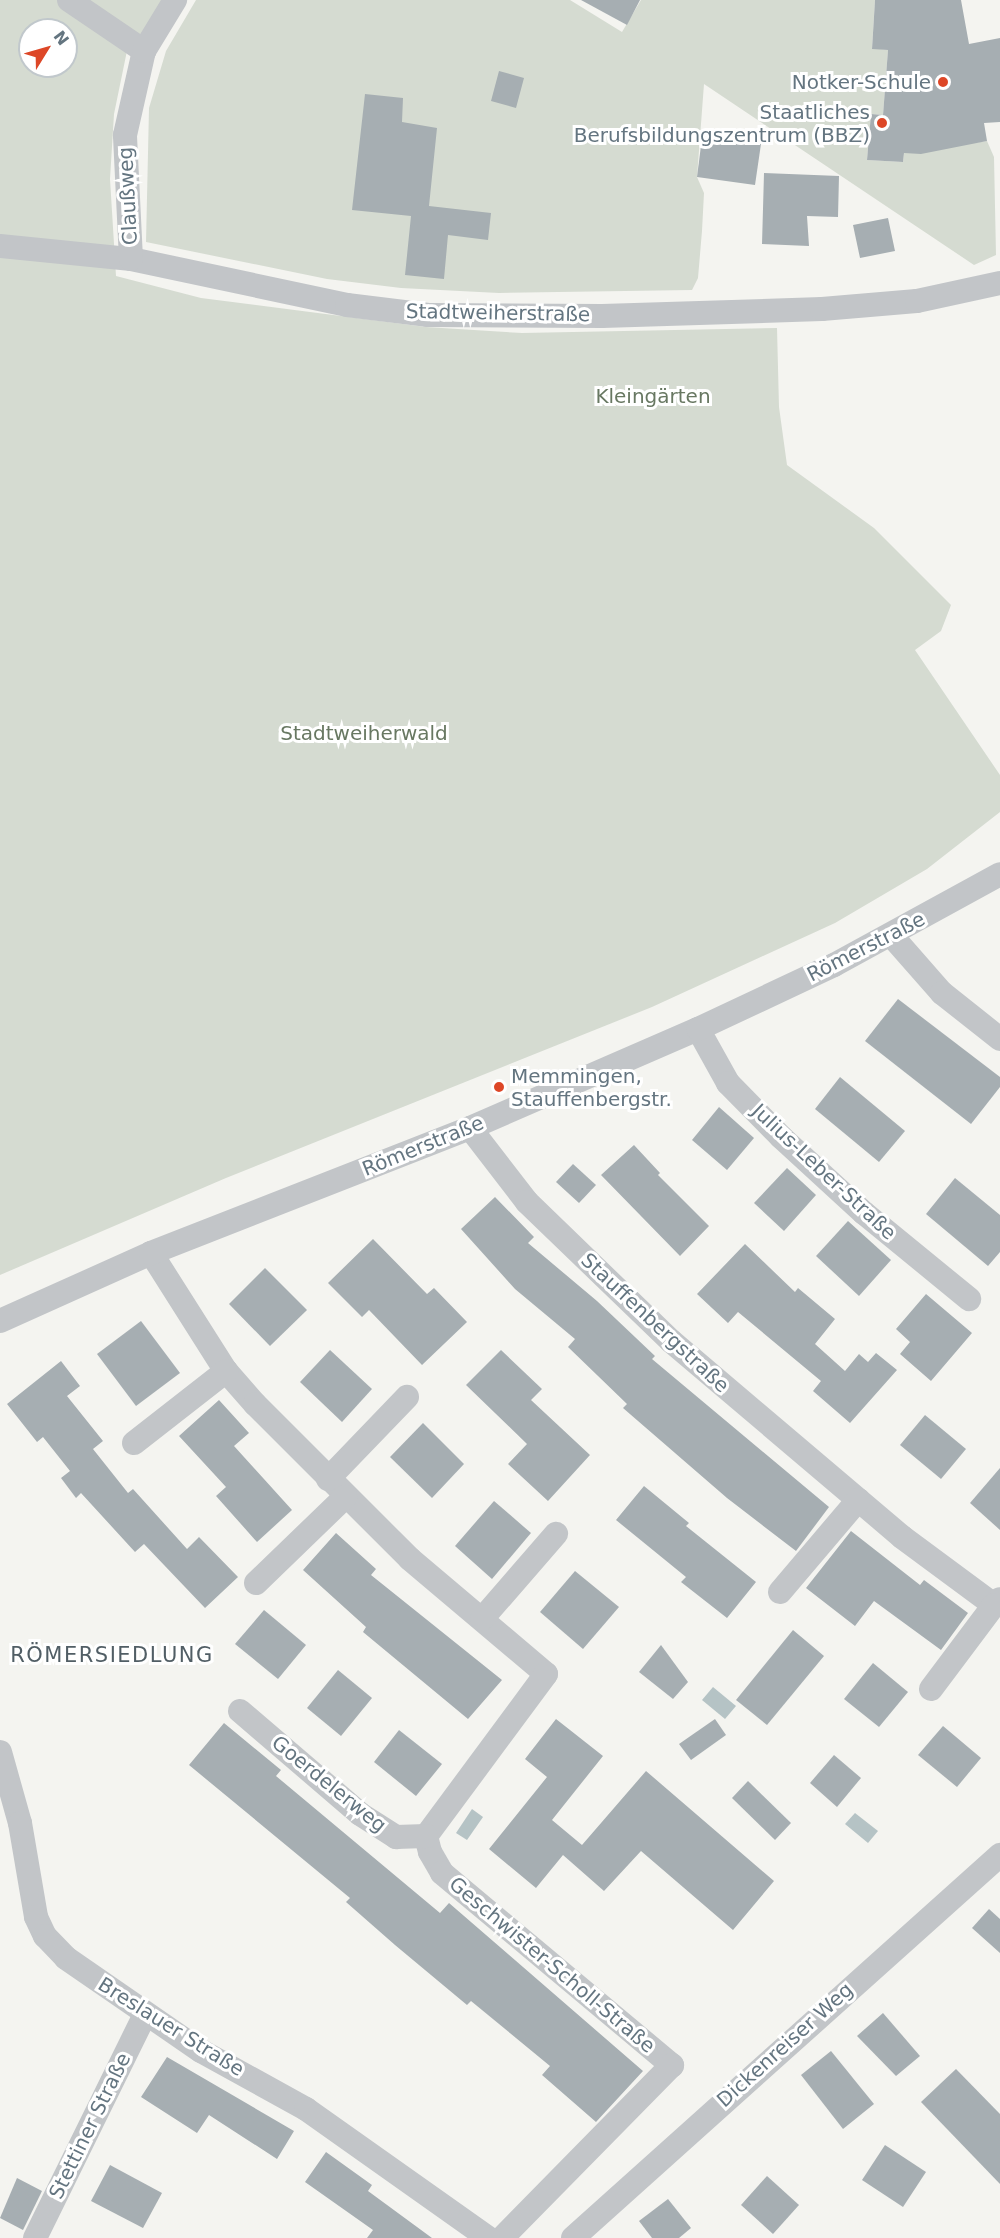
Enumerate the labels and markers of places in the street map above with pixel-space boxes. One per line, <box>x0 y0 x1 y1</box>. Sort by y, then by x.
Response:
place label: Notker-Schule <box>792 70 931 94</box>
marker: Notker-Schule <box>936 75 950 89</box>
place label: Staatliches Berufsbildungszentrum (BBZ) <box>574 100 870 147</box>
marker: Staatliches Berufsbildungszentrum (BBZ) <box>875 116 889 130</box>
place label: Memmingen, Stauffenbergstr. <box>511 1064 672 1111</box>
marker: Memmingen, Stauffenbergstr. <box>492 1080 506 1094</box>

